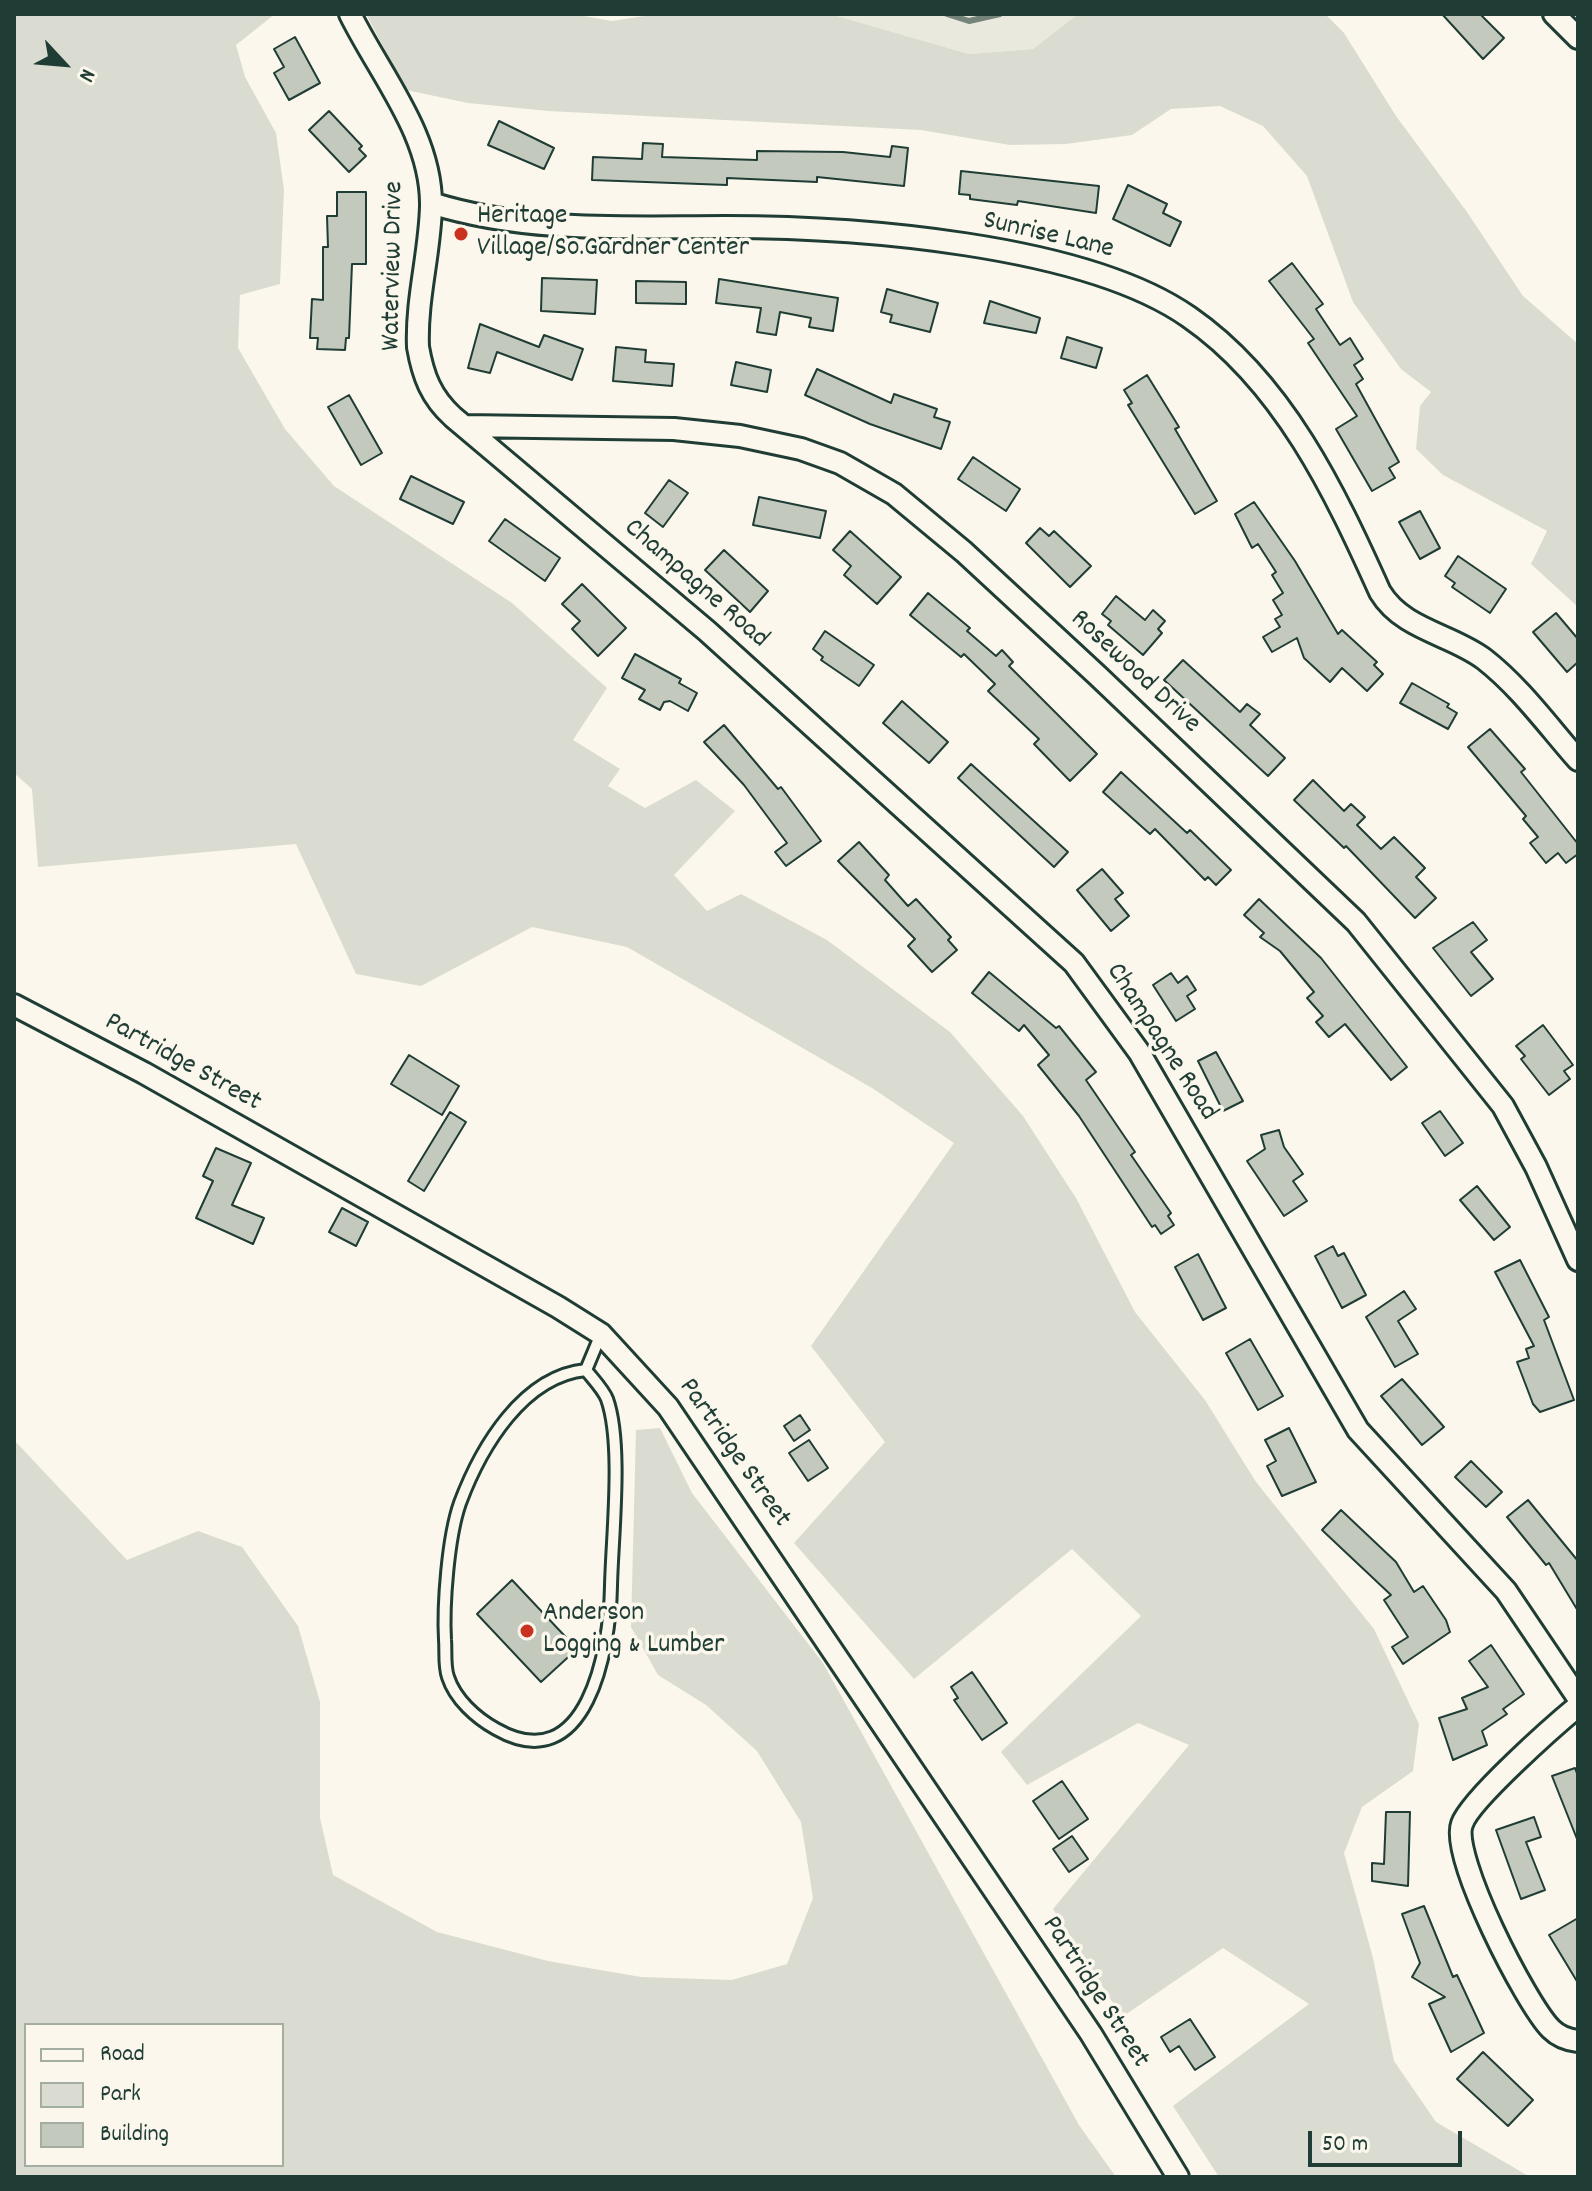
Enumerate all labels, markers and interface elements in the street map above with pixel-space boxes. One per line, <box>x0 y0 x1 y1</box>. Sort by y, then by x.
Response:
north arrow <box>24 24 104 104</box>
text: N <box>70 63 102 86</box>
street label: Waterview Drive <box>377 181 413 351</box>
place label: Heritage Village/So.Gardner Center <box>477 201 749 267</box>
street label: Sunrise Lane <box>979 206 1117 268</box>
marker: Heritage Village/So.Gardner Center <box>452 225 470 243</box>
street label: Champagne Road <box>616 513 774 657</box>
street label: Rosewood Drive <box>1062 604 1206 742</box>
street label: Champagne Road <box>1097 958 1223 1128</box>
street label: Partridge Street <box>98 1007 266 1121</box>
street label: Partridge Street <box>669 1373 797 1535</box>
place label: Anderson Logging & Lumber <box>543 1598 724 1664</box>
marker: Anderson Logging & Lumber <box>518 1622 536 1640</box>
street label: Partridge Street <box>1032 1911 1156 2075</box>
legend <box>24 2023 284 2167</box>
text: Road <box>100 2038 145 2072</box>
text: Park <box>100 2078 141 2112</box>
scale bar <box>1312 2115 1466 2165</box>
text: Building <box>100 2118 169 2152</box>
text: 50 m <box>1322 2128 1368 2162</box>

